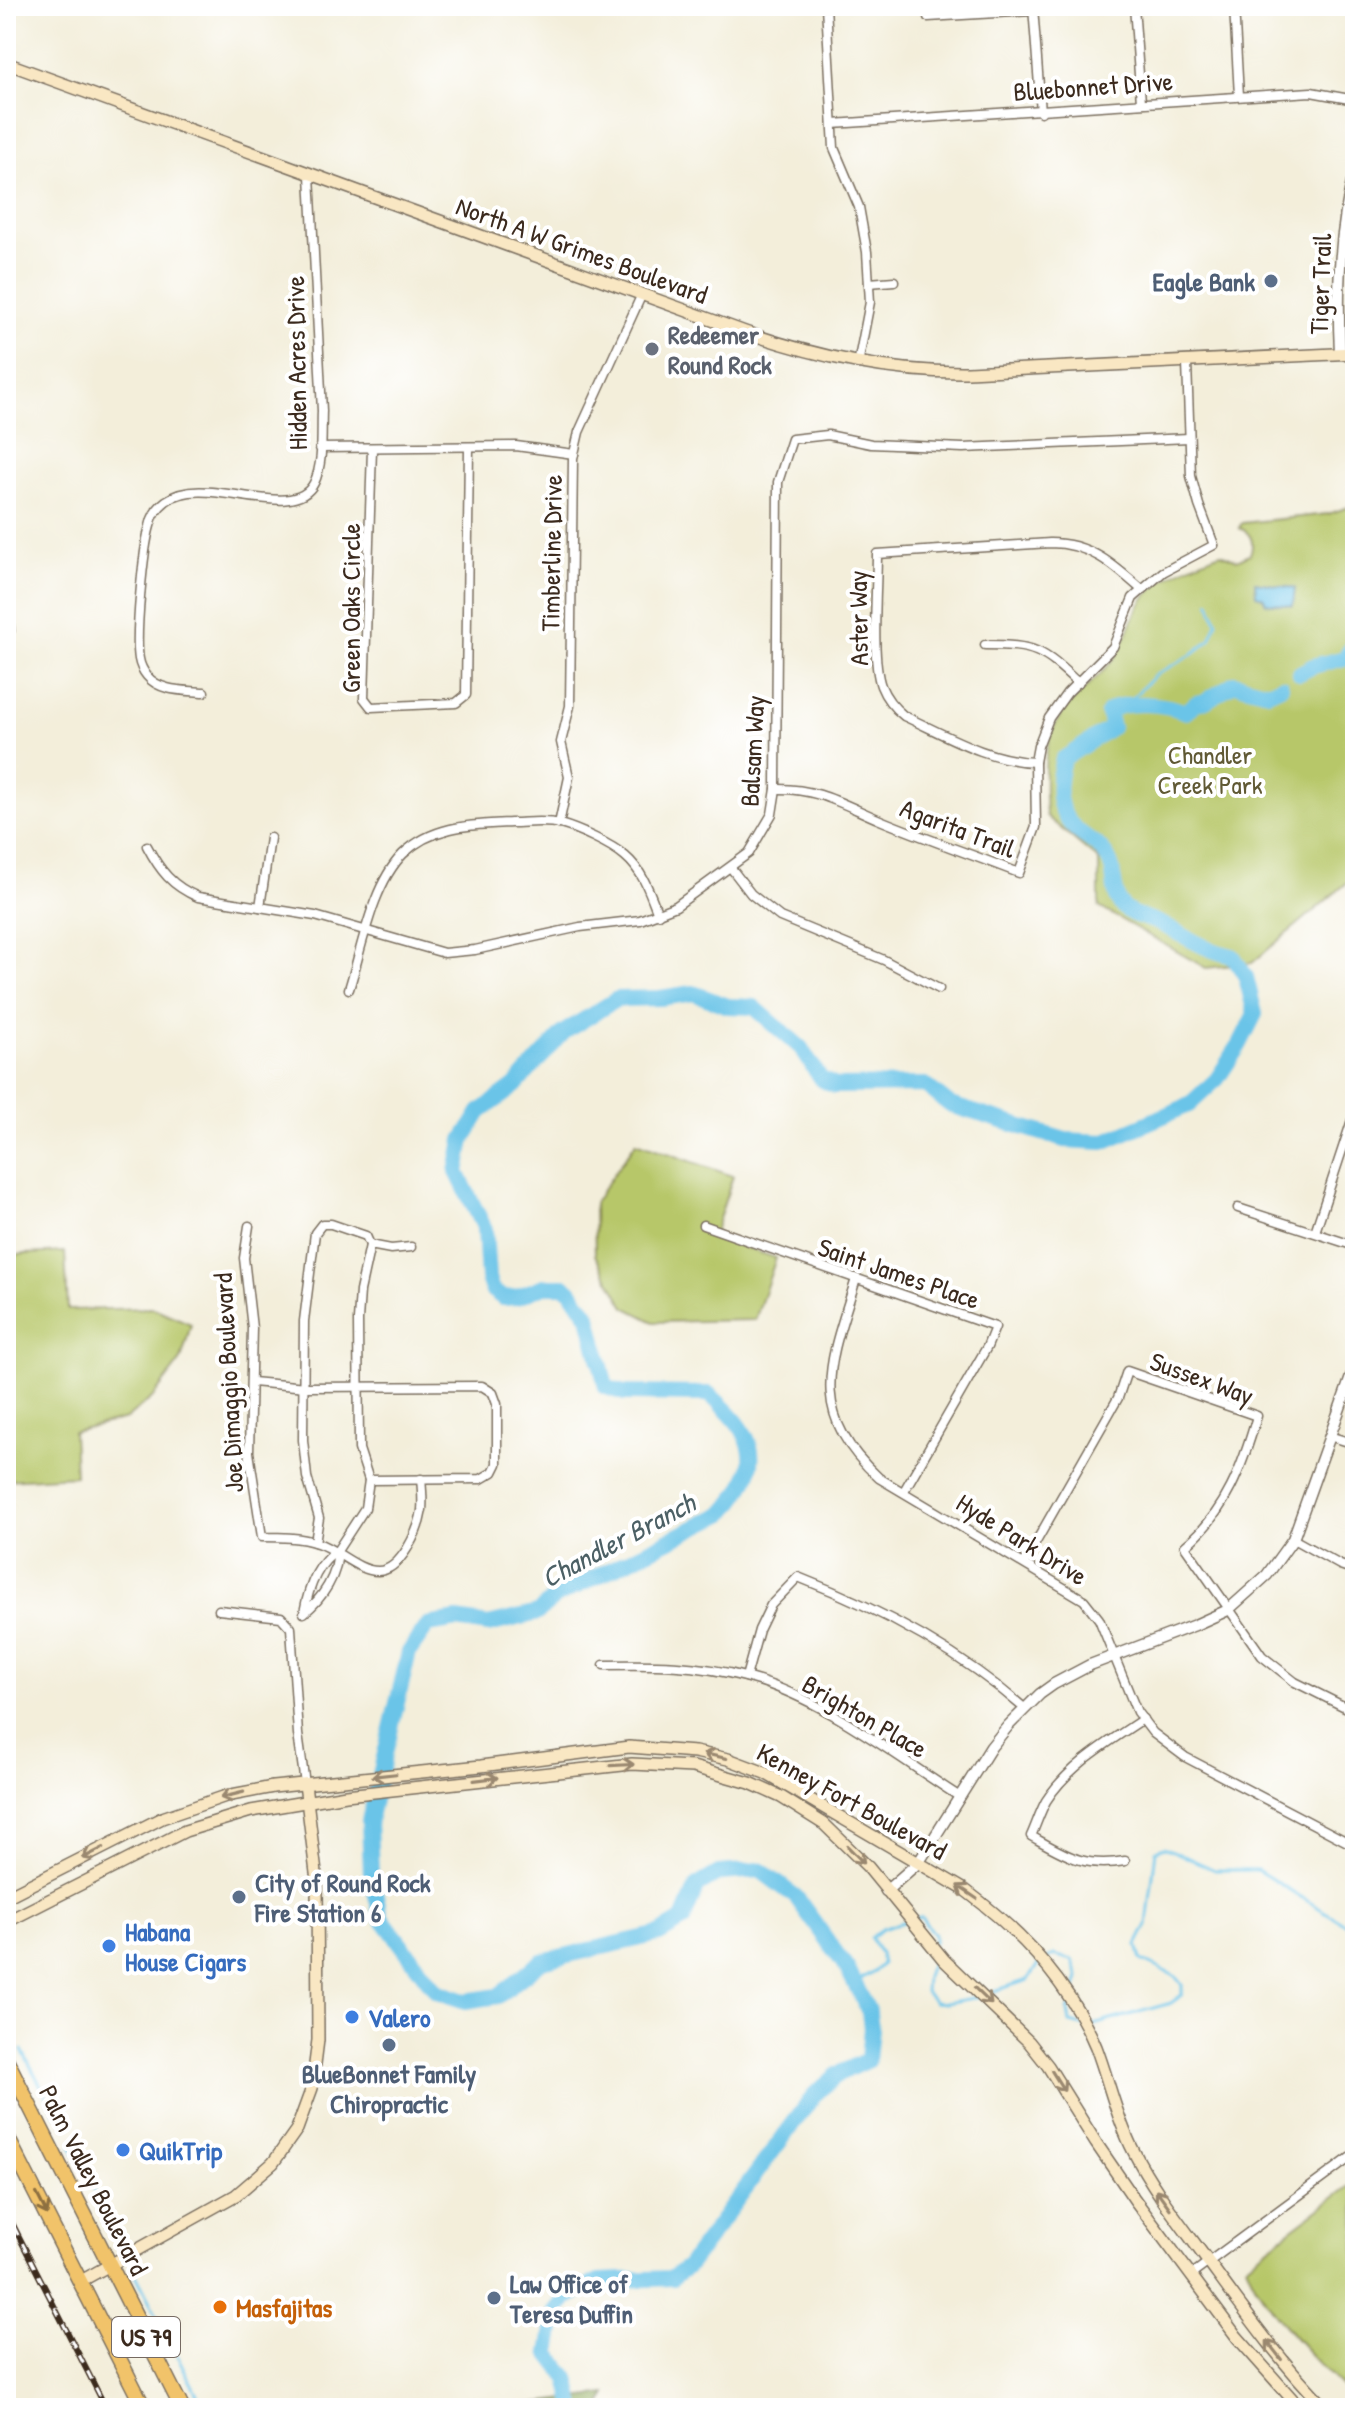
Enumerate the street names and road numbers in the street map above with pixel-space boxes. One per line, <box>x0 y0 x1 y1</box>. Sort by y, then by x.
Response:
street label: Bluebonnet Drive <box>1012 63 1174 109</box>
street label: North A W Grimes Boulevard <box>451 188 713 312</box>
street label: Tiger Trail <box>1301 233 1339 335</box>
street label: Hidden Acres Drive <box>277 275 315 451</box>
street label: Timberline Drive <box>532 474 570 632</box>
street label: Green Oaks Circle <box>333 523 368 693</box>
street label: Aster Way <box>840 570 876 666</box>
street label: Balsam Way <box>732 694 772 808</box>
street label: Agarita Trail <box>895 790 1021 866</box>
street label: Saint James Place <box>814 1229 984 1317</box>
street label: Joe Dimaggio Boulevard <box>205 1272 251 1494</box>
street label: Sussex Way <box>1145 1343 1259 1413</box>
street label: Hyde Park Drive <box>950 1485 1094 1593</box>
street label: Brighton Place <box>796 1666 934 1766</box>
street label: Kenney Fort Boulevard <box>751 1734 953 1868</box>
street label: Palm Valley Boulevard <box>31 2079 157 2281</box>
road number: US 79 <box>112 2317 180 2357</box>

